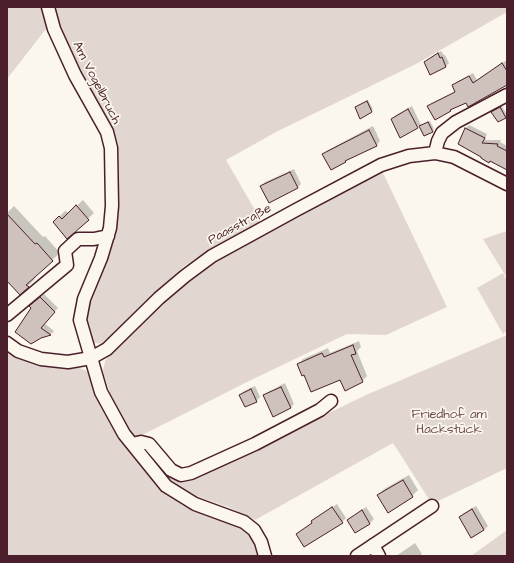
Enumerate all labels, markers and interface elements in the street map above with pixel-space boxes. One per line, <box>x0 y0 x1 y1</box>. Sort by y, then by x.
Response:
street label: Am Vogelbruch <box>68 39 124 127</box>
street label: Paasstraße <box>206 201 274 249</box>
park label: Friedhof am Hackstück <box>411 407 487 438</box>

